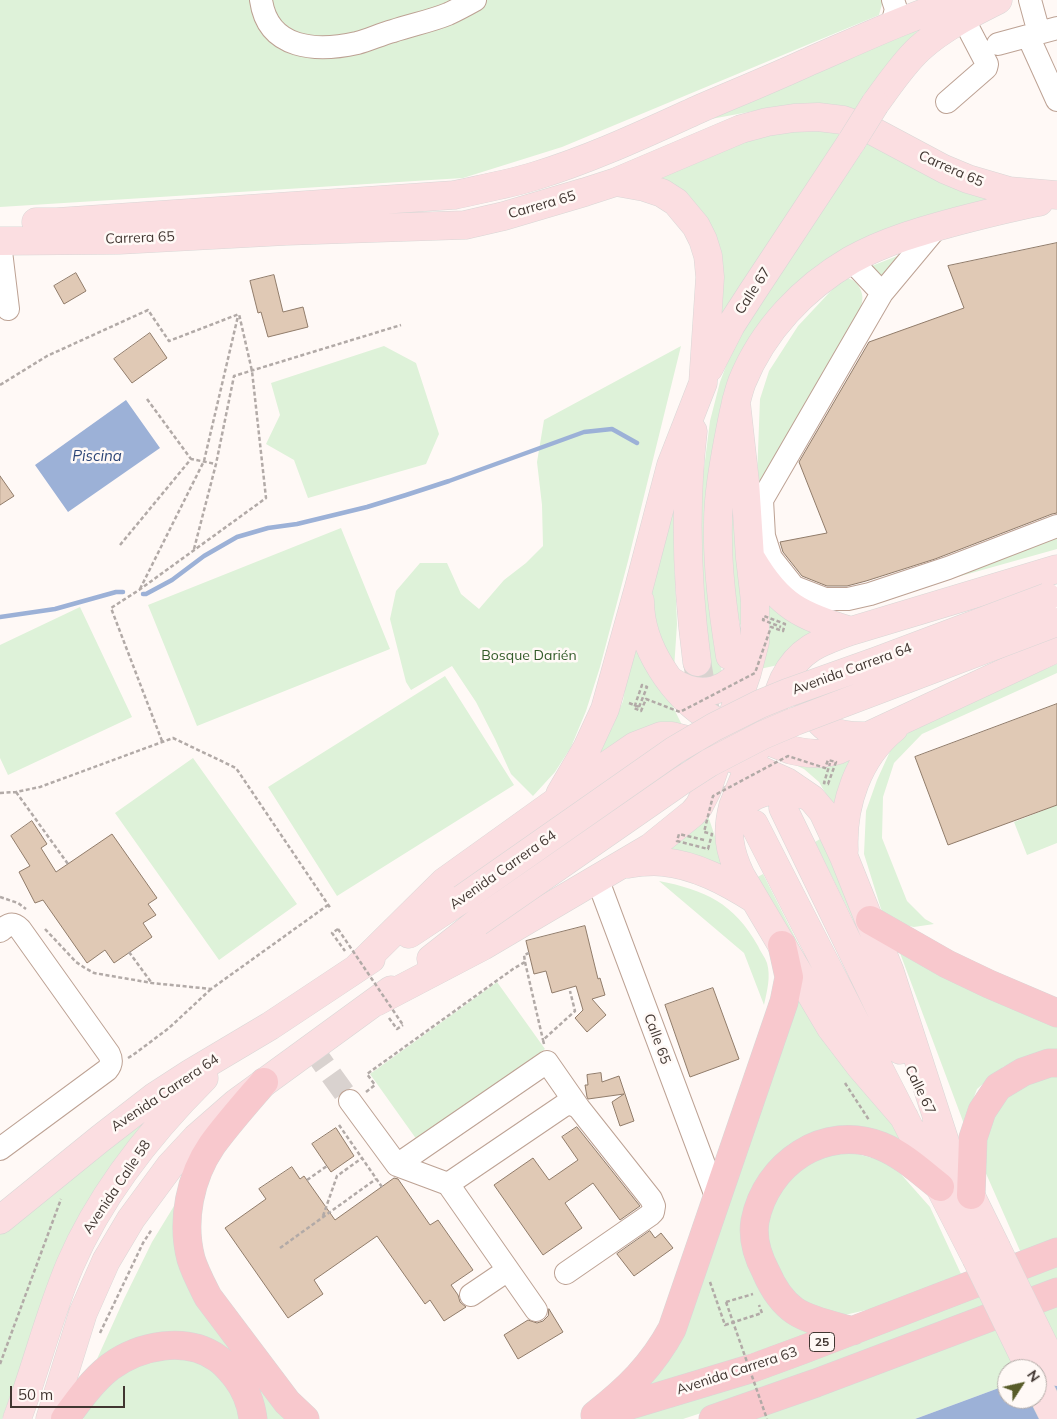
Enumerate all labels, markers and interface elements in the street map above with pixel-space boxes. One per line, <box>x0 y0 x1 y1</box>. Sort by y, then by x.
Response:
street label: Carrera 65 <box>916 147 986 191</box>
street label: Carrera 65 <box>506 187 578 223</box>
street label: Carrera 65 <box>105 228 175 248</box>
street label: Calle 67 <box>732 264 774 318</box>
water label: Piscina <box>72 447 122 465</box>
street label: Avenida Carrera 64 <box>790 640 914 698</box>
park label: Bosque Darién <box>481 648 577 664</box>
street label: Avenida Carrera 64 <box>447 827 559 913</box>
street label: Calle 65 <box>640 1011 674 1067</box>
street label: Avenida Carrera 64 <box>108 1051 222 1135</box>
street label: Calle 67 <box>901 1063 939 1117</box>
street label: Avenida Calle 58 <box>79 1137 155 1237</box>
road number: 25 <box>810 1332 834 1351</box>
street label: Avenida Carrera 63 <box>674 1344 800 1398</box>
north arrow <box>997 1359 1047 1409</box>
text: N <box>1023 1366 1044 1385</box>
scale bar <box>12 1376 128 1408</box>
text: 50 m <box>18 1385 53 1404</box>

